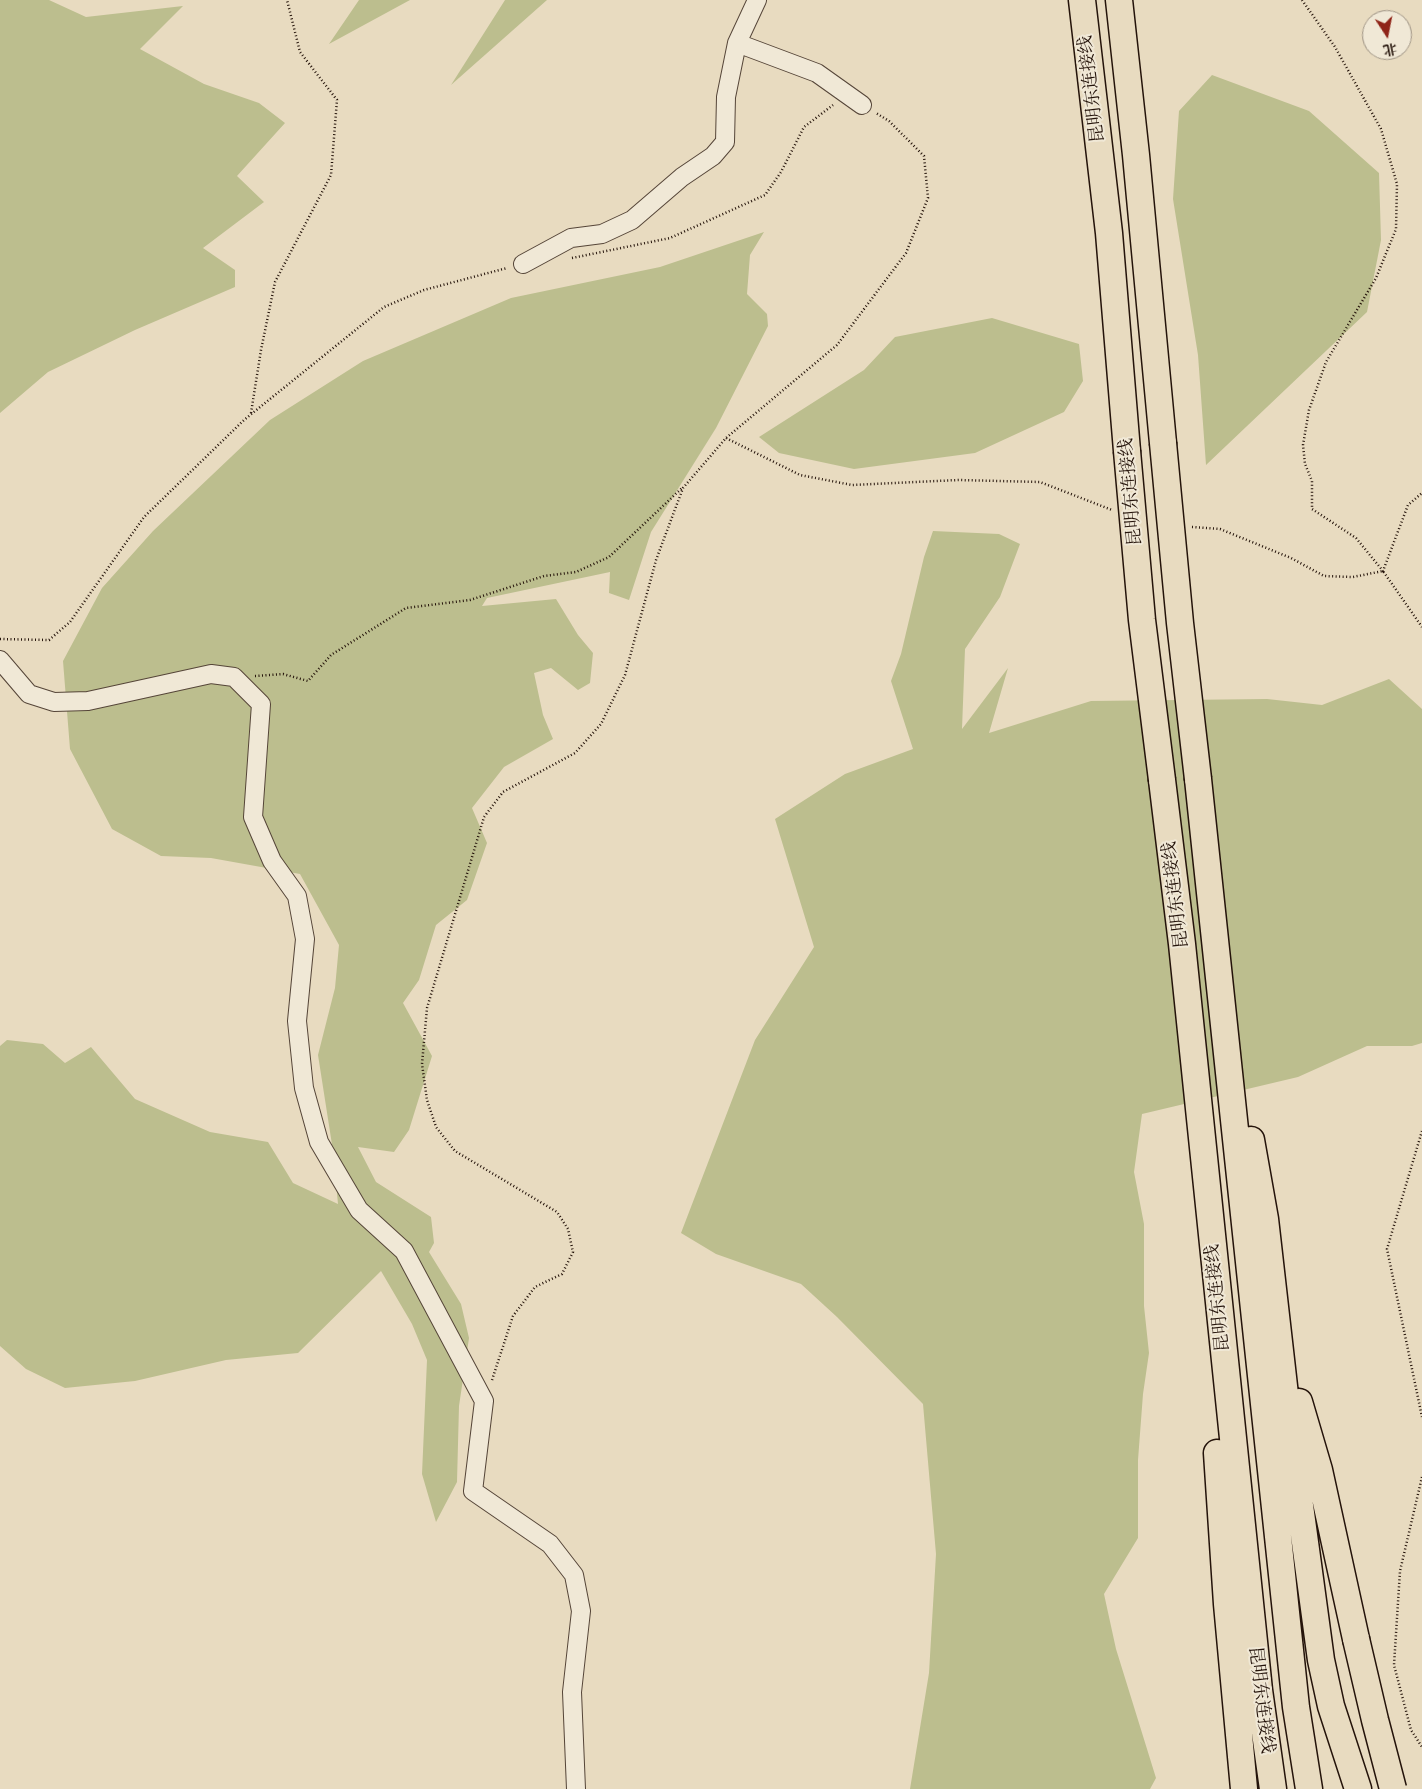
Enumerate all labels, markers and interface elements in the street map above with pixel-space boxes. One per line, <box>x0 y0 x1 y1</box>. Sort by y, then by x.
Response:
north arrow <box>1362 10 1412 60</box>
street label: 昆明东连接线 <box>1075 34 1109 144</box>
text: 北 <box>1381 41 1398 57</box>
street label: 昆明东连接线 <box>1116 437 1146 547</box>
street label: 昆明东连接线 <box>1159 840 1193 950</box>
street label: 昆明东连接线 <box>1202 1243 1234 1353</box>
street label: 昆明东连接线 <box>1244 1645 1278 1755</box>

